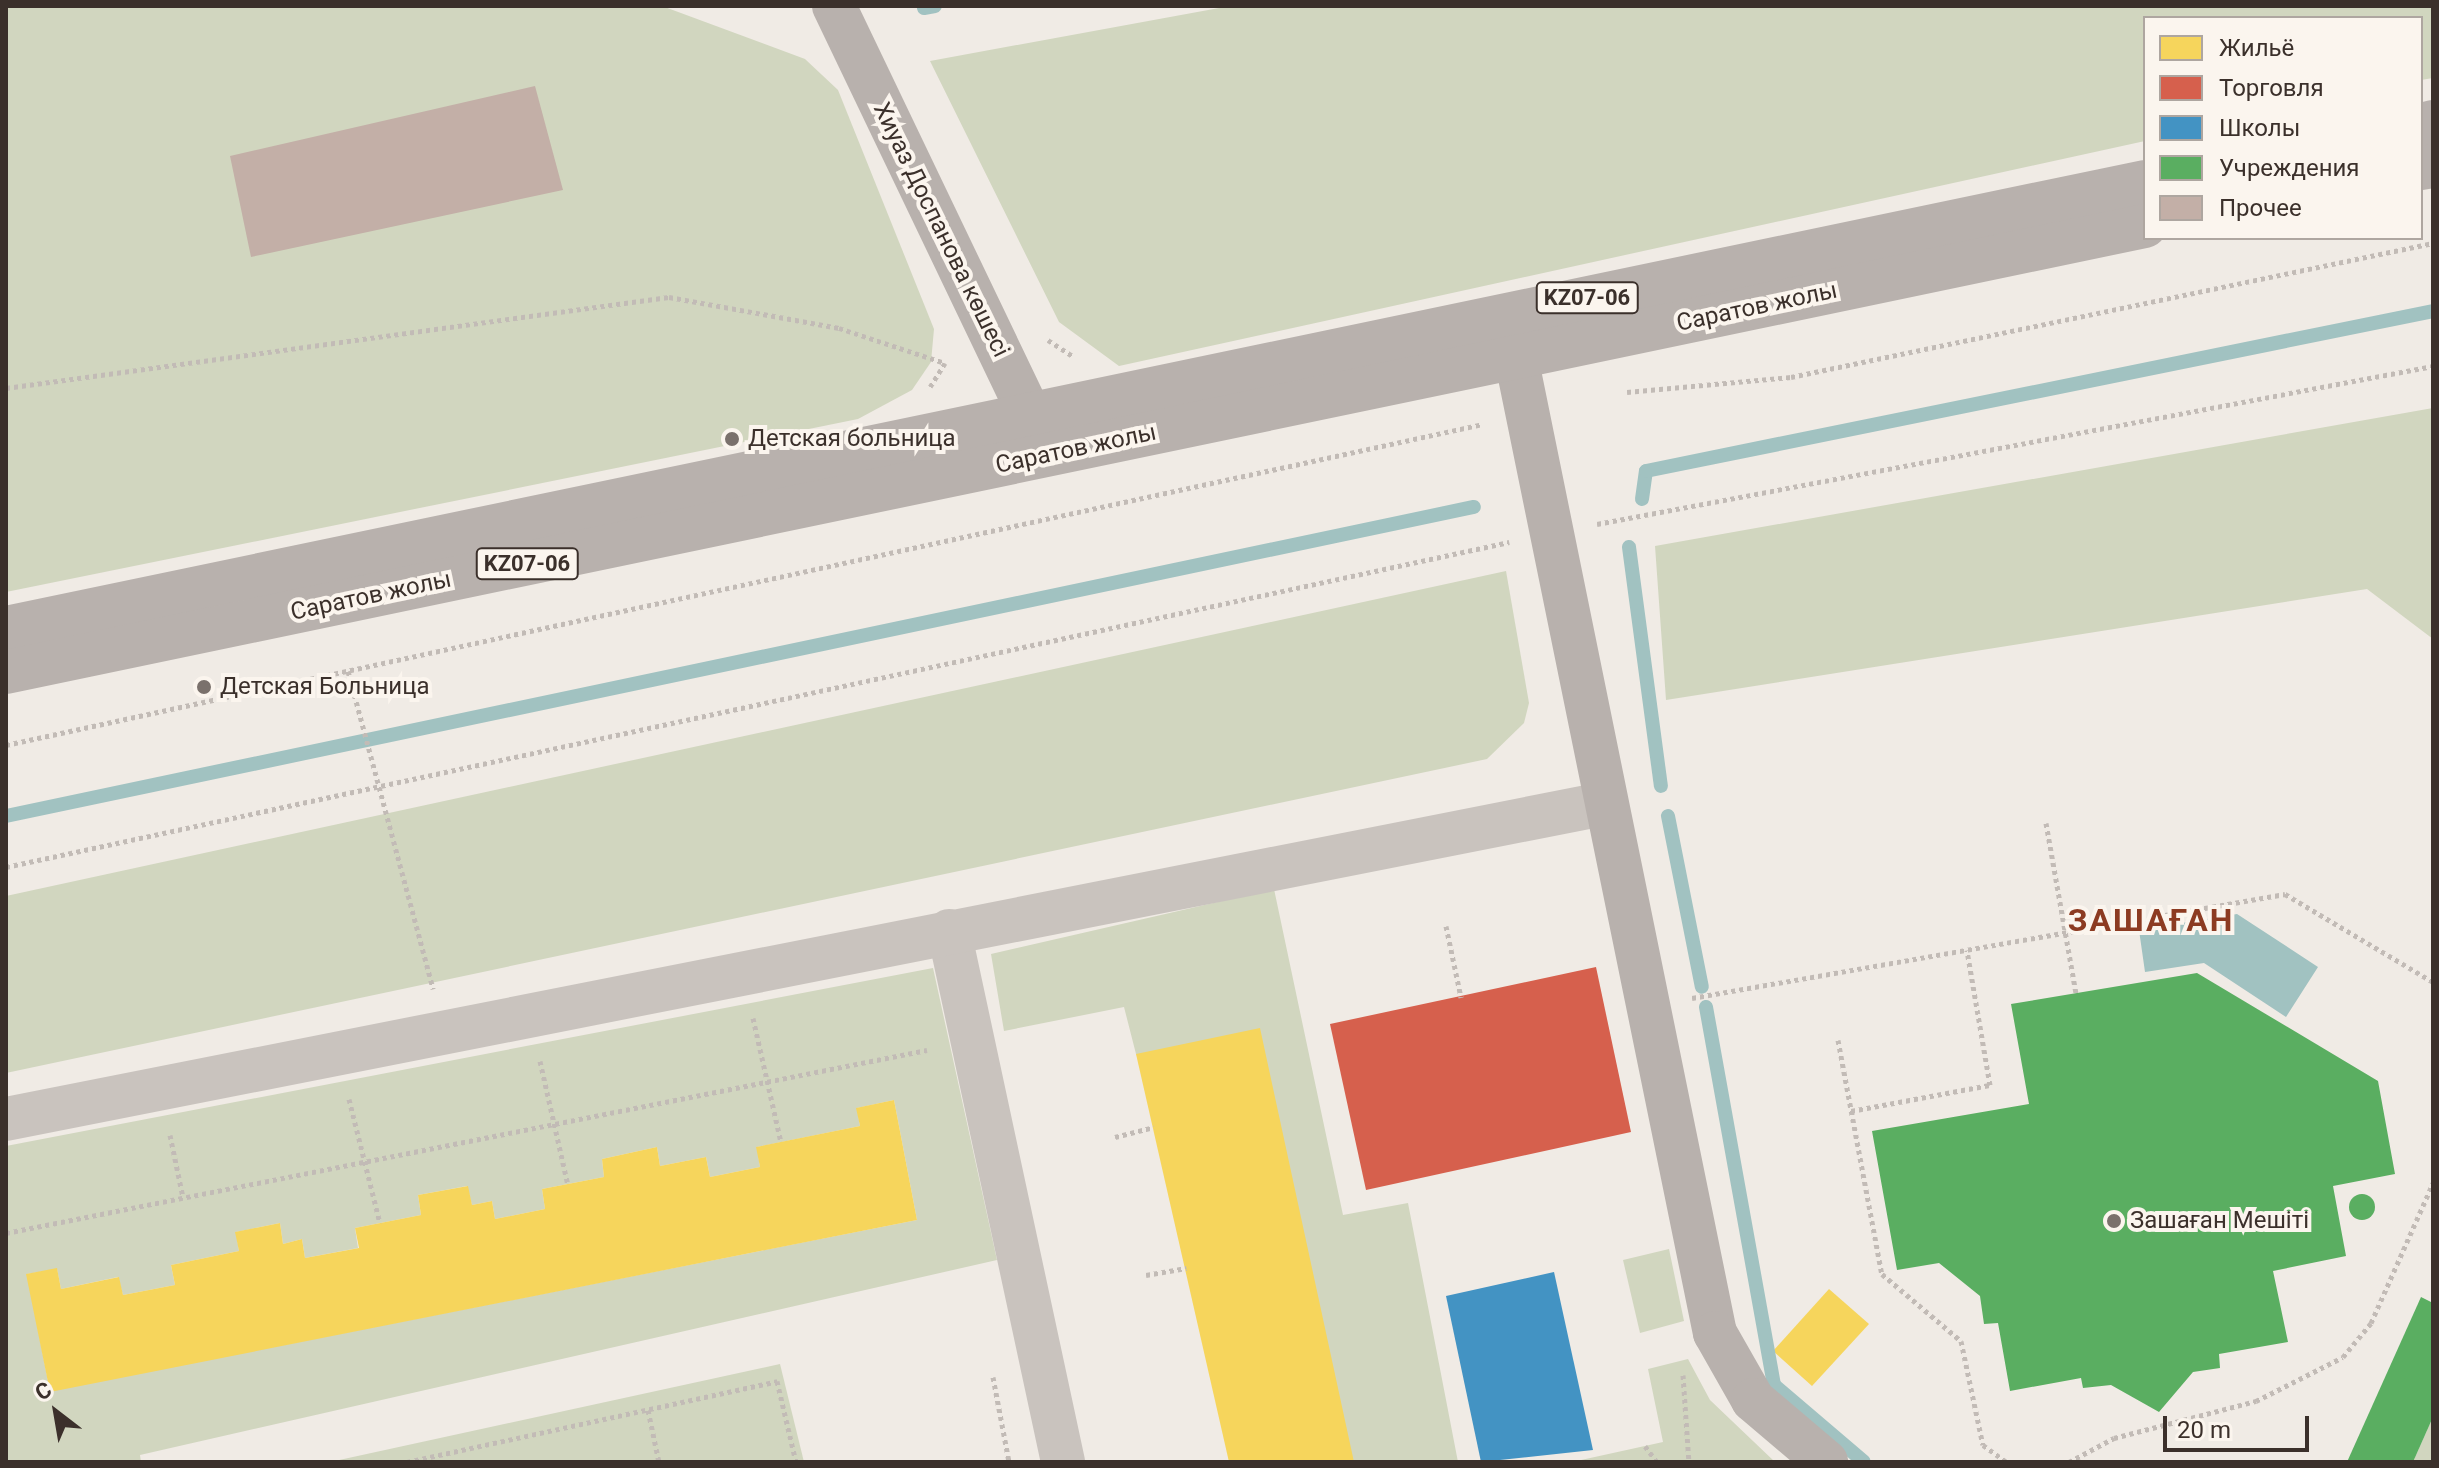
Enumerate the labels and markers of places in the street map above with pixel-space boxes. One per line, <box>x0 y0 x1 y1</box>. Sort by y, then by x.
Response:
place label: Детская больница <box>748 425 956 453</box>
marker: Детская больница <box>723 430 741 448</box>
place label: Детская Больница <box>220 673 429 701</box>
marker: Детская Больница <box>195 678 213 696</box>
place label: Зашаған Мешіті <box>2130 1207 2309 1235</box>
marker: Зашаған Мешіті <box>2105 1212 2123 1230</box>

